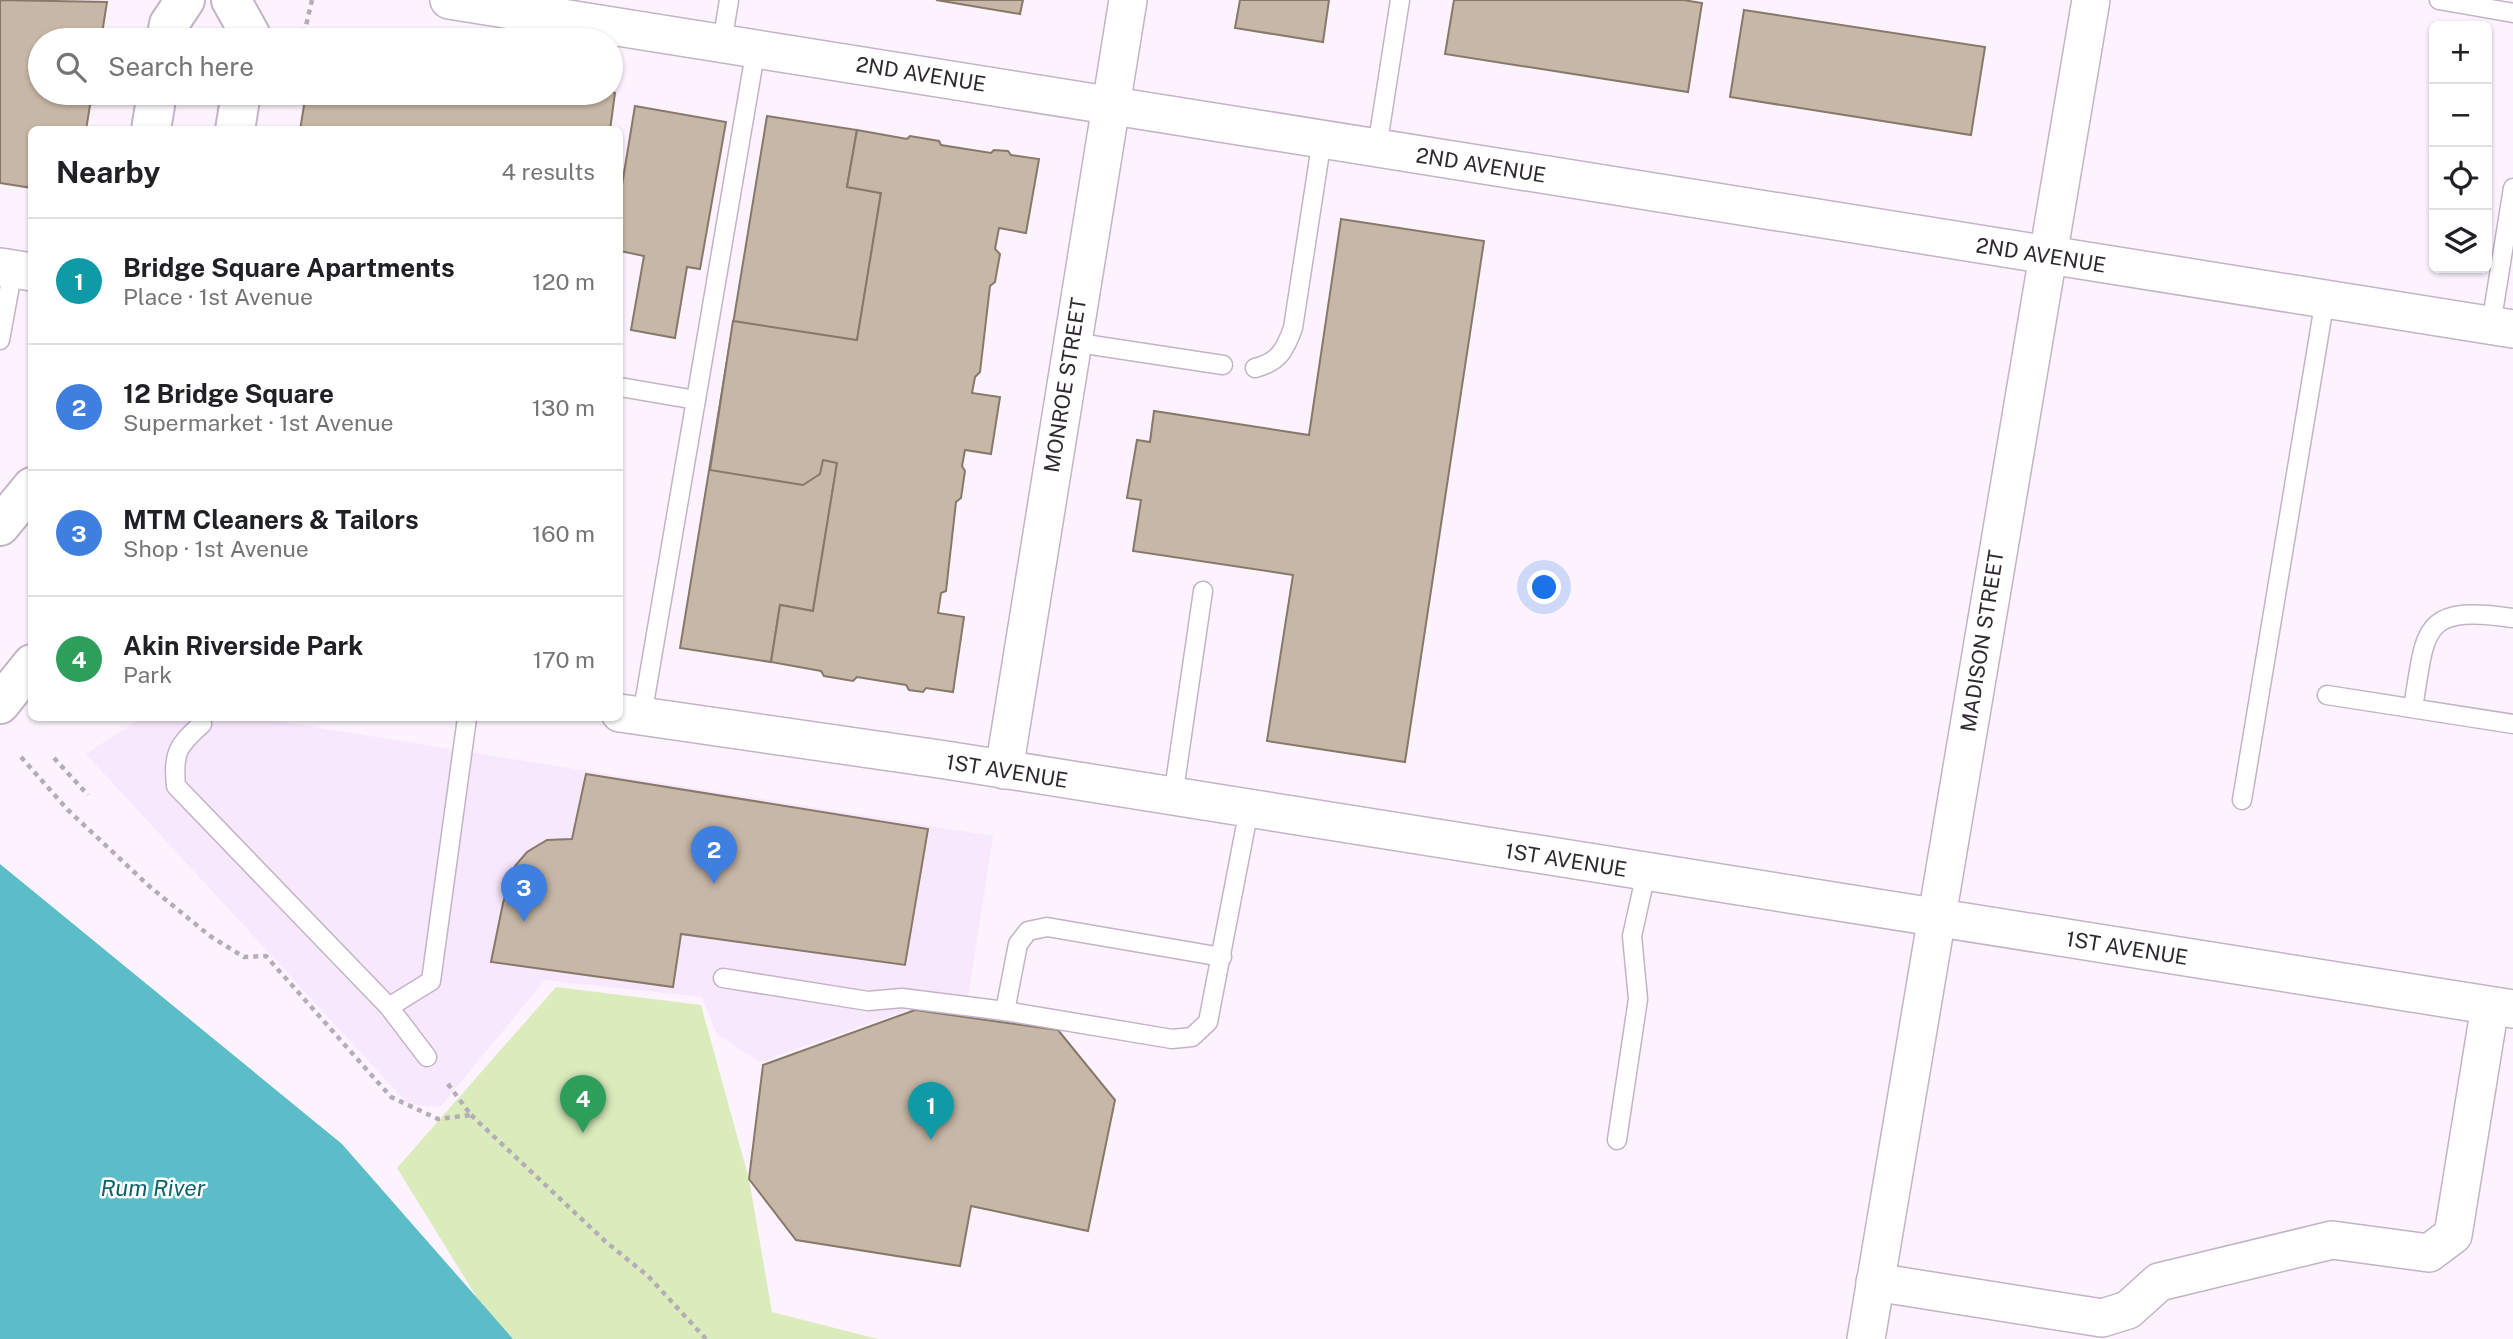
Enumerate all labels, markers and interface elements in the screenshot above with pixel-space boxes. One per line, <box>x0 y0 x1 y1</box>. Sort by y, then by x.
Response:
map controls <box>2429 21 2492 273</box>
button: + <box>2429 21 2492 84</box>
search box <box>28 28 623 105</box>
icon: search <box>52 48 90 86</box>
text: Search here <box>108 51 254 82</box>
street label: 2ND AVENUE <box>854 51 988 97</box>
button: − <box>2429 84 2492 147</box>
street label: 2ND AVENUE <box>1414 142 1548 188</box>
button: locate <box>2429 147 2492 210</box>
text: Nearby <box>56 154 160 190</box>
text: 4 results <box>501 158 595 185</box>
button: layers <box>2429 210 2492 273</box>
street label: 2ND AVENUE <box>1974 232 2108 278</box>
text: Bridge Square Apartments <box>123 252 455 283</box>
text: 1 <box>74 268 84 295</box>
text: 120 m <box>532 268 595 295</box>
text: Place · 1st Avenue <box>123 283 313 310</box>
street label: MONROE STREET <box>1039 296 1091 474</box>
text: 12 Bridge Square <box>123 378 334 409</box>
text: 2 <box>72 394 86 421</box>
text: 130 m <box>532 394 595 421</box>
text: Supermarket · 1st Avenue <box>123 409 394 436</box>
text: MTM Cleaners & Tailors <box>123 504 419 535</box>
text: 3 <box>71 520 87 547</box>
text: 160 m <box>532 520 595 547</box>
text: Shop · 1st Avenue <box>123 535 309 562</box>
street label: MADISON STREET <box>1955 548 2009 734</box>
your location <box>1527 570 1561 604</box>
text: Akin Riverside Park <box>123 630 363 661</box>
text: 4 <box>71 646 87 673</box>
text: 170 m <box>533 646 595 673</box>
text: Park <box>123 661 172 688</box>
street label: 1ST AVENUE <box>944 749 1070 793</box>
pin: 2 <box>691 826 737 884</box>
street label: 1ST AVENUE <box>1503 838 1629 882</box>
pin: 3 <box>501 864 547 922</box>
street label: 1ST AVENUE <box>2064 926 2190 970</box>
pin: 4 <box>560 1075 606 1133</box>
pin: 1 <box>908 1082 954 1140</box>
water label: Rum River <box>100 1174 206 1201</box>

